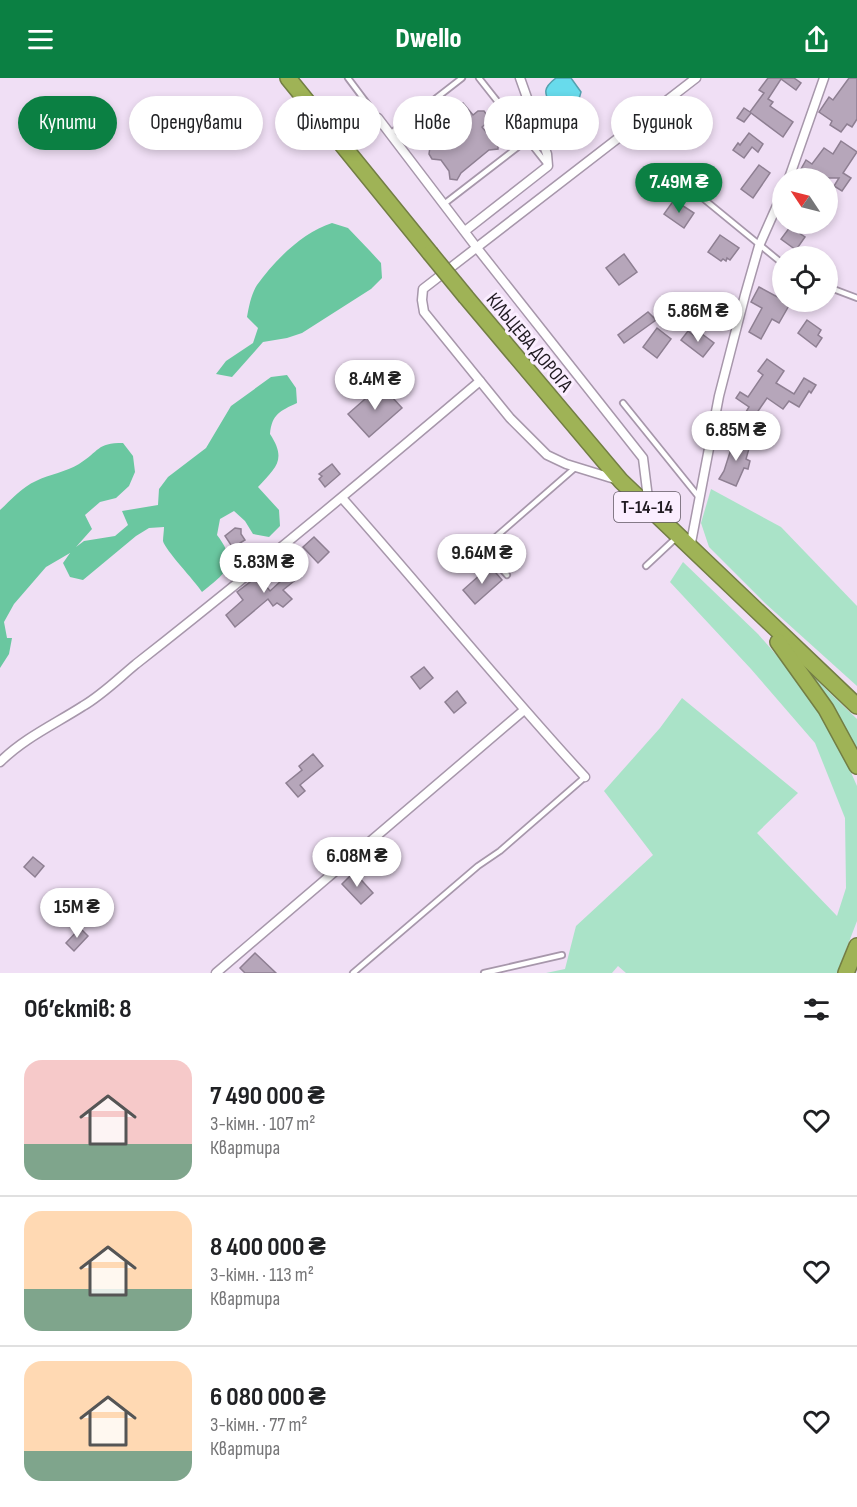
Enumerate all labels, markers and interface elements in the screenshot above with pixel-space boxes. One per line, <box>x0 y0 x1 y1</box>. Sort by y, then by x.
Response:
icon: menu <box>24 23 57 56</box>
text: Dwello <box>395 23 462 55</box>
icon: share <box>800 23 833 56</box>
chip: Купити <box>18 96 117 150</box>
chip: Орендувати <box>129 96 263 150</box>
chip: Фільтри <box>275 96 381 150</box>
chip: Нове <box>393 96 472 150</box>
chip: Квартира <box>484 96 599 150</box>
chip: Будинок <box>611 96 713 150</box>
pin: 7.49M ₴ <box>624 163 734 214</box>
north arrow <box>772 168 838 234</box>
map controls <box>772 168 838 312</box>
text: 7.49M ₴ <box>649 170 709 194</box>
button: locate <box>772 246 838 312</box>
street label: КІЛЬЦЕВА ДОРОГА <box>481 288 578 397</box>
pin: 5.86M ₴ <box>643 292 753 343</box>
text: 5.86M ₴ <box>667 299 729 323</box>
pin: 8.4M ₴ <box>326 360 424 411</box>
text: 8.4M ₴ <box>349 367 401 391</box>
pin: 6.85M ₴ <box>681 411 791 462</box>
text: 6.85M ₴ <box>706 418 766 442</box>
road number: Т-14-14 <box>614 492 680 522</box>
pin: 9.64M ₴ <box>427 534 537 585</box>
text: 9.64M ₴ <box>451 541 513 565</box>
pin: 5.83M ₴ <box>209 543 319 594</box>
text: 5.83M ₴ <box>234 550 294 574</box>
pin: 6.08M ₴ <box>302 837 412 888</box>
text: 6.08M ₴ <box>326 844 388 868</box>
pin: 15M ₴ <box>35 888 119 939</box>
text: 15M ₴ <box>54 895 100 919</box>
icon: filters <box>800 993 833 1026</box>
text: Об’єктів: 8 <box>24 994 132 1025</box>
text: 7 490 000 ₴ <box>210 1081 325 1112</box>
icon: home <box>72 1084 144 1156</box>
icon: heart <box>800 1104 833 1137</box>
text: 3-кімн. · 107 m² <box>210 1112 315 1136</box>
text: Квартира <box>210 1136 280 1160</box>
text: 8 400 000 ₴ <box>210 1232 326 1263</box>
icon: home <box>72 1235 144 1307</box>
icon: heart <box>800 1255 833 1288</box>
text: 3-кімн. · 113 m² <box>210 1263 314 1287</box>
text: Квартира <box>210 1287 280 1311</box>
text: 6 080 000 ₴ <box>210 1382 326 1413</box>
icon: home <box>72 1385 144 1457</box>
icon: heart <box>800 1405 833 1438</box>
text: 3-кімн. · 77 m² <box>210 1413 308 1437</box>
text: Квартира <box>210 1437 280 1461</box>

